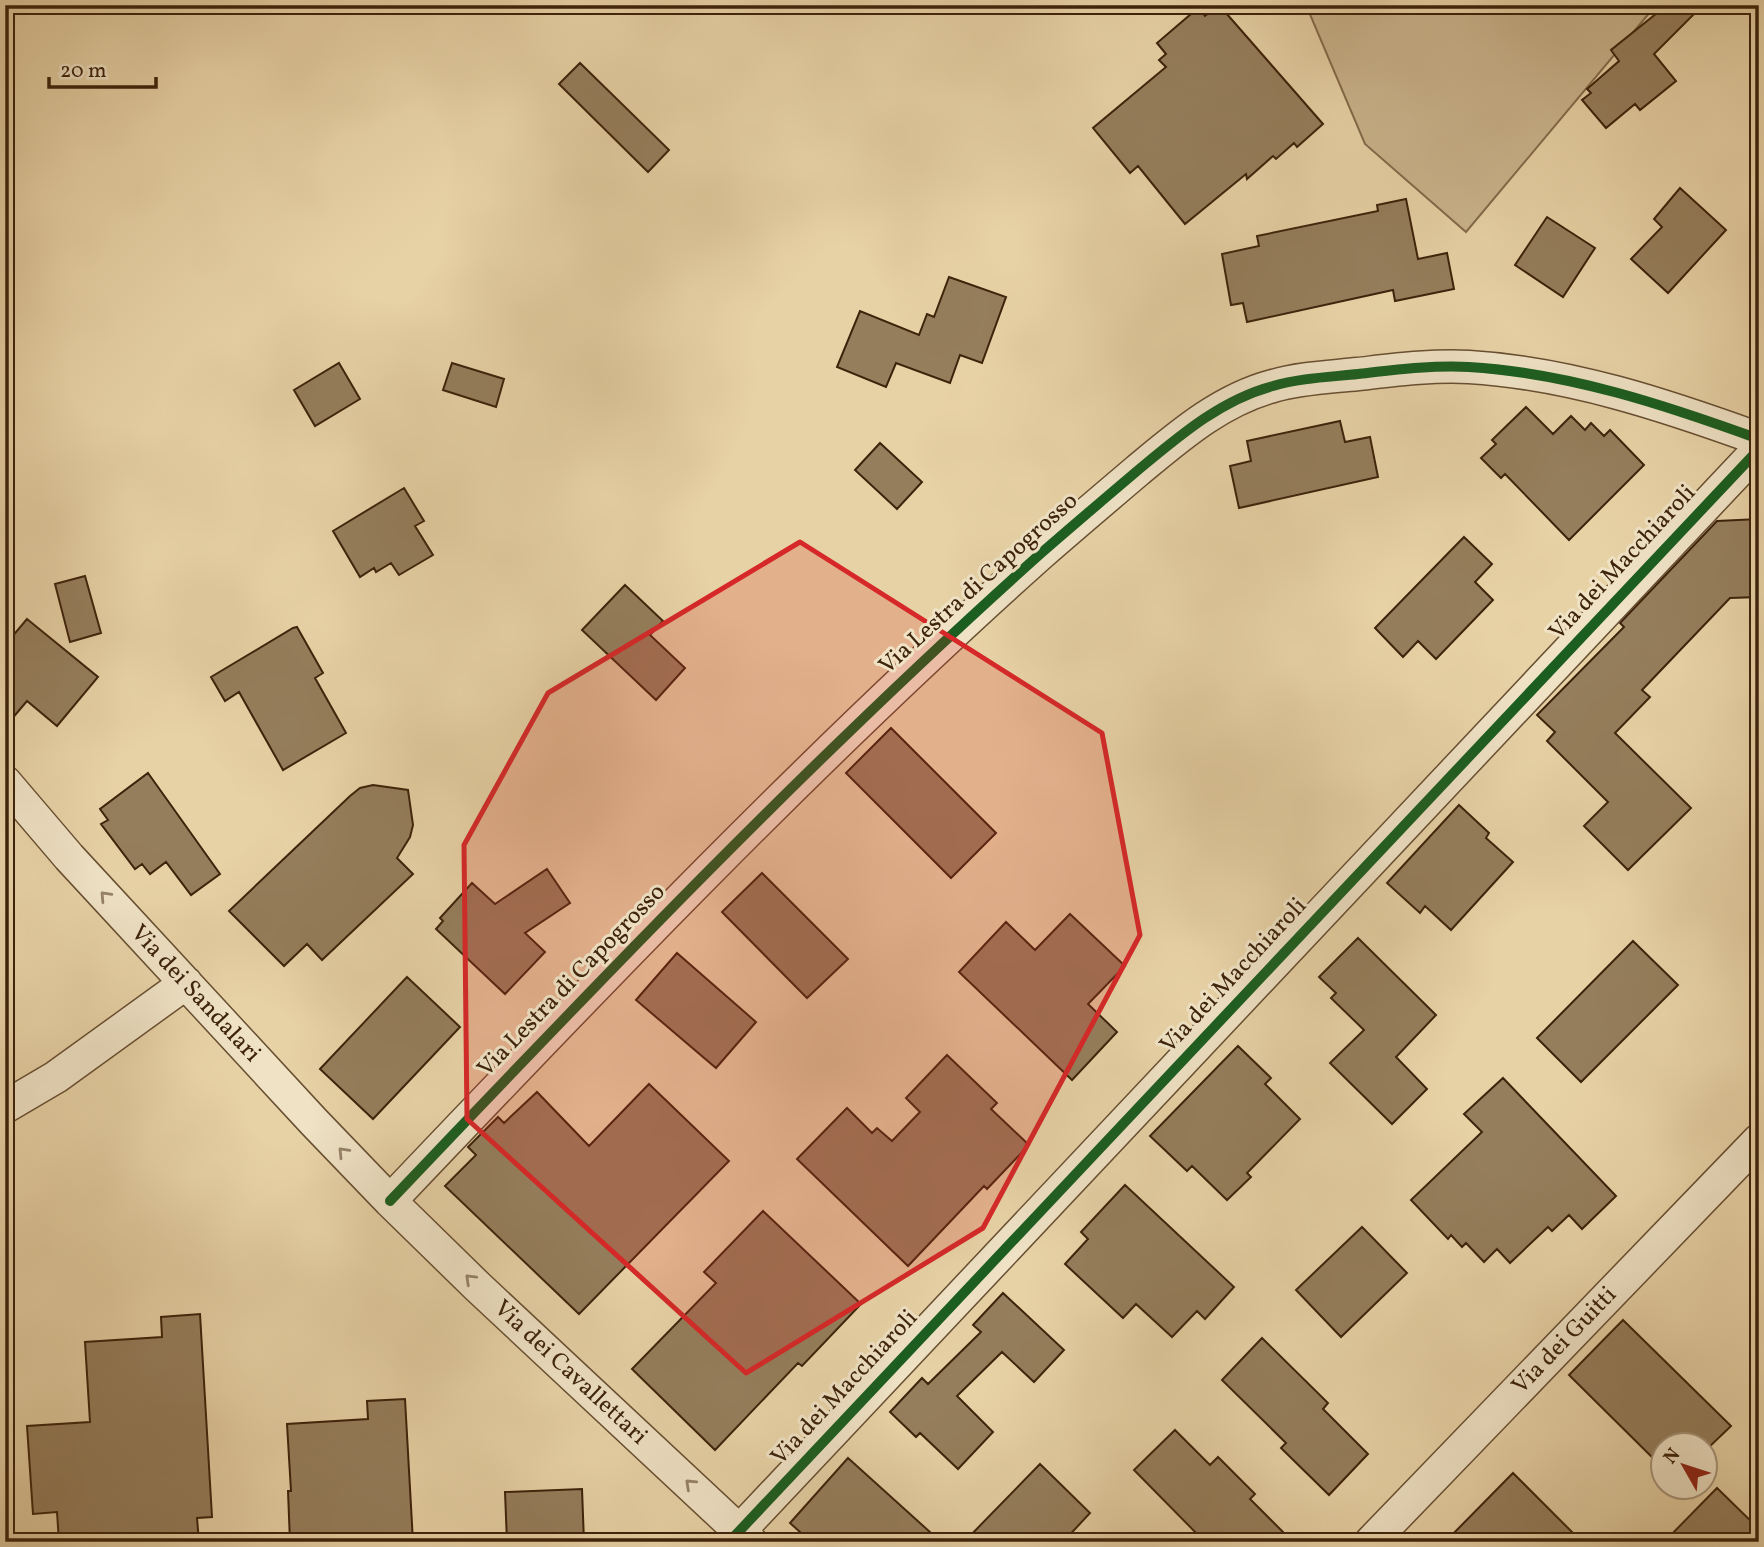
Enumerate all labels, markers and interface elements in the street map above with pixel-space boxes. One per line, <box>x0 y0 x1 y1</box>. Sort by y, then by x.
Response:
scale bar <box>49 46 156 90</box>
text: 20 m <box>60 57 106 86</box>
street label: Via dei Macchiaroli <box>1542 478 1704 648</box>
street label: Via Lestra di Capogrosso <box>872 485 1086 683</box>
street label: Via Lestra di Capogrosso <box>470 877 674 1085</box>
one-way arrow <box>100 891 113 904</box>
street label: Via dei Macchiaroli <box>1153 891 1315 1061</box>
street label: Via dei Sandalari <box>122 917 268 1071</box>
one-way arrow <box>338 1148 351 1161</box>
one-way arrow <box>465 1274 478 1287</box>
street label: Via dei Guitti <box>1505 1279 1625 1403</box>
street label: Via dei Cavallettari <box>486 1293 654 1453</box>
street label: Via dei Macchiaroli <box>764 1303 926 1473</box>
north arrow <box>1648 1432 1718 1502</box>
text: N <box>1658 1443 1687 1470</box>
one-way arrow <box>685 1480 698 1492</box>

